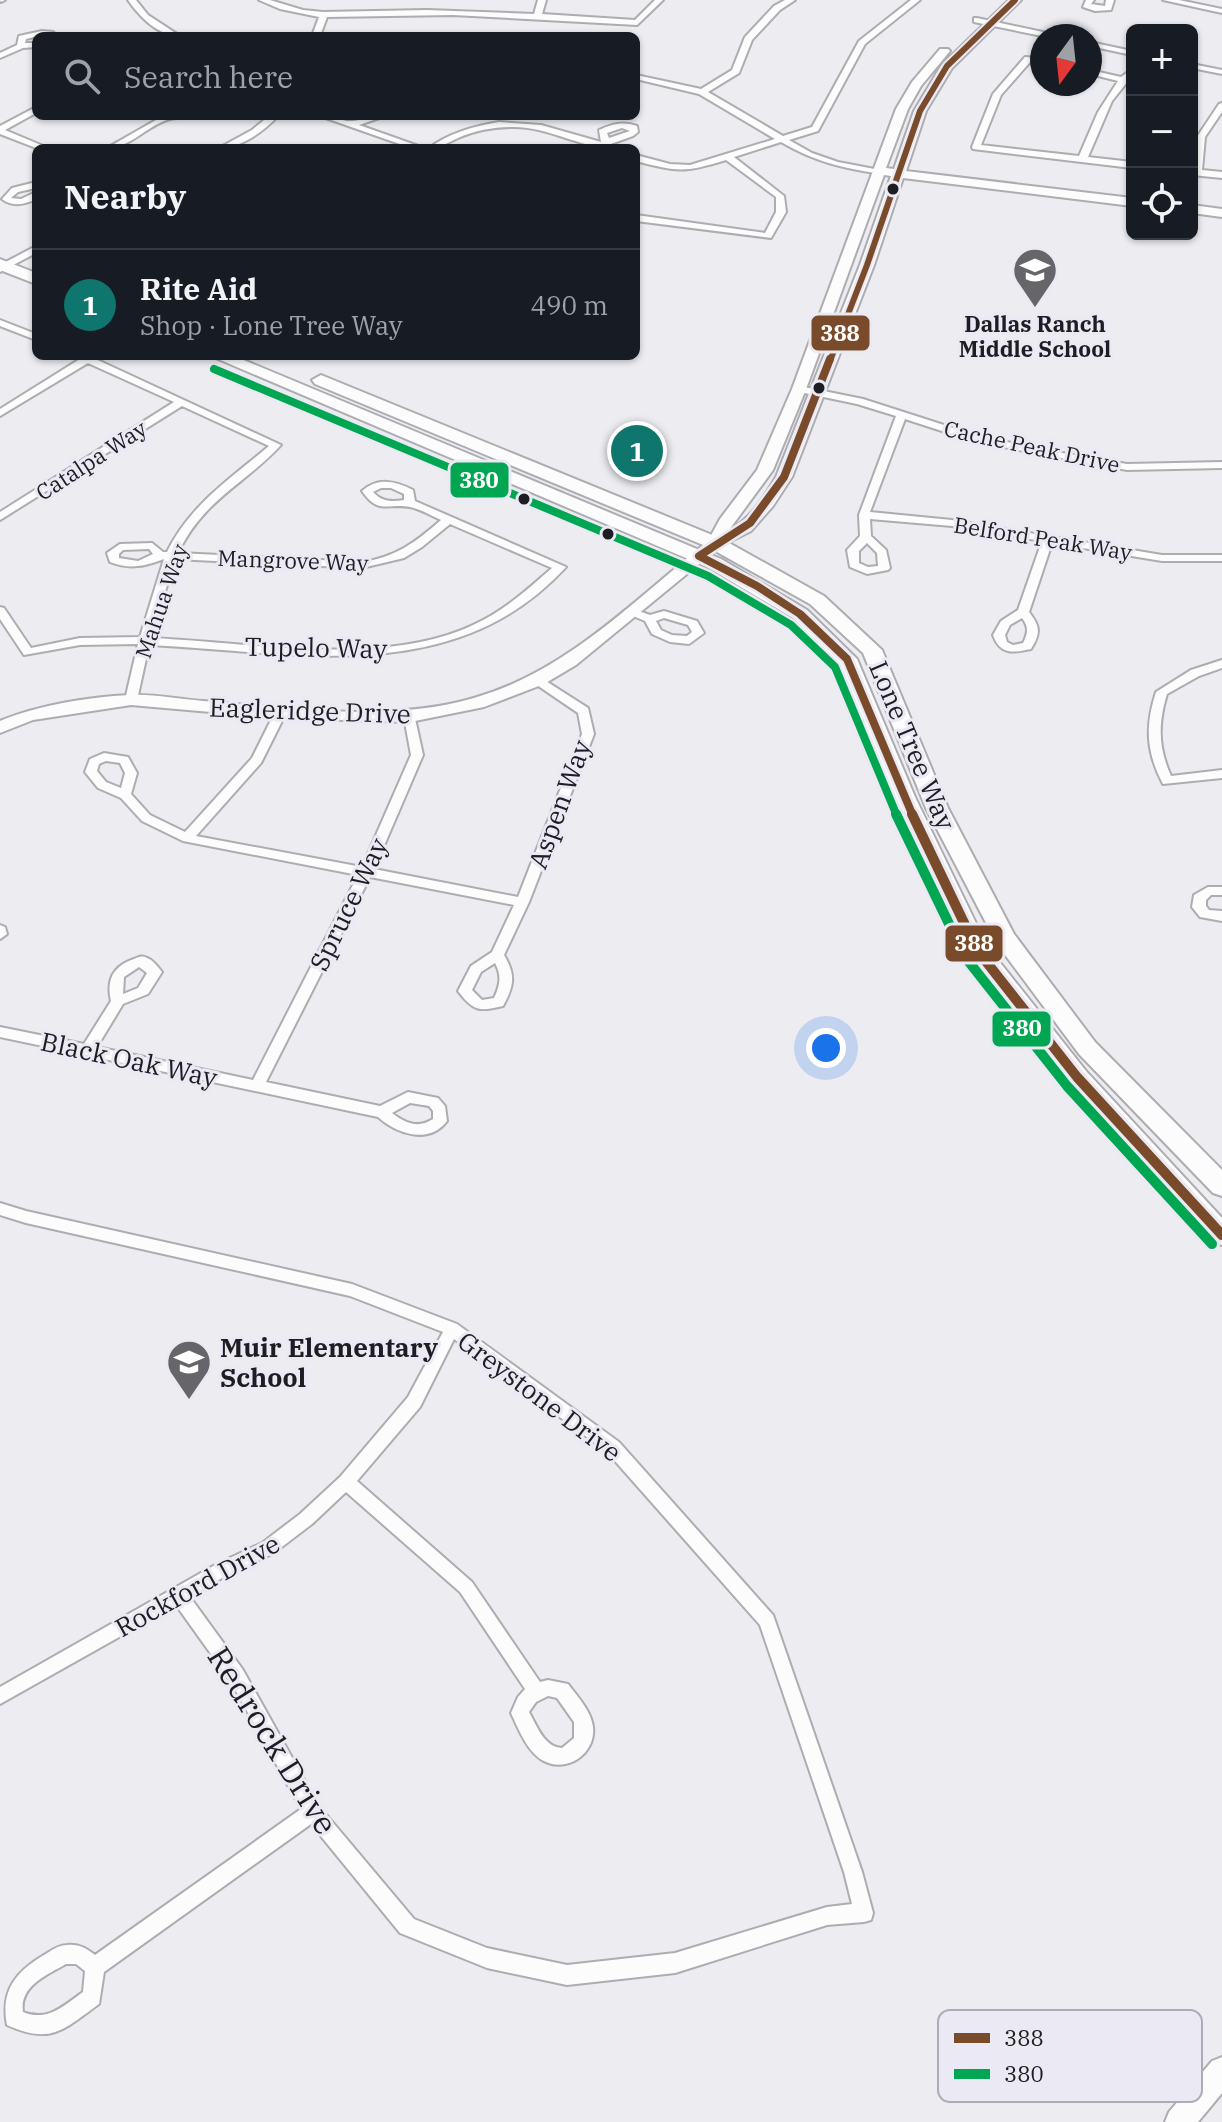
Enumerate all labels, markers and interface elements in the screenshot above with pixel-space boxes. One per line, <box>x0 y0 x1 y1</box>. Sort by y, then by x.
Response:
north arrow <box>1030 24 1102 96</box>
map controls <box>1126 24 1198 240</box>
button: + <box>1126 24 1198 96</box>
search box <box>32 32 640 120</box>
icon: search <box>60 54 104 98</box>
text: Search here <box>124 57 293 96</box>
button: − <box>1126 96 1198 168</box>
button: locate <box>1126 168 1198 240</box>
text: Nearby <box>64 174 186 218</box>
unlabelled marker <box>885 181 901 197</box>
school or university icon: Dallas Ranch Middle School <box>1011 246 1059 309</box>
text: Rite Aid <box>140 269 257 308</box>
text: 1 <box>82 288 98 322</box>
text: 490 m <box>530 288 608 322</box>
text: Shop · Lone Tree Way <box>140 308 403 342</box>
place label: Dallas Ranch Middle School <box>959 309 1111 363</box>
line badge: 388 <box>810 314 871 352</box>
text: 388 <box>820 318 860 347</box>
unlabelled marker <box>811 380 827 396</box>
street label: Catalpa Way <box>30 413 152 507</box>
street label: Cache Peak Drive <box>942 413 1122 479</box>
pin: 1 <box>611 421 663 481</box>
line badge: 380 <box>449 461 510 499</box>
text: 380 <box>459 465 499 494</box>
unlabelled marker <box>516 491 532 507</box>
street label: Belford Peak Way <box>952 510 1134 566</box>
unlabelled marker <box>600 526 616 542</box>
street label: Mahua Way <box>128 540 194 662</box>
street label: Mangrove Way <box>217 543 369 577</box>
street label: Tupelo Way <box>244 629 388 665</box>
street label: Lone Tree Way <box>862 655 964 835</box>
street label: Eagleridge Drive <box>209 689 411 731</box>
street label: Aspen Way <box>520 735 598 873</box>
street label: Spruce Way <box>301 832 395 976</box>
line badge: 388 <box>944 924 1004 963</box>
text: 388 <box>954 928 994 957</box>
line badge: 380 <box>991 1010 1052 1048</box>
text: 380 <box>1002 1013 1042 1042</box>
street label: Black Oak Way <box>38 1024 220 1094</box>
your location <box>806 1028 846 1068</box>
street label: Greystone Drive <box>451 1323 629 1469</box>
place label: Muir Elementary School <box>220 1330 438 1394</box>
school or university icon: Muir Elementary School <box>165 1338 213 1401</box>
street label: Rockford Drive <box>109 1526 285 1644</box>
street label: Redrock Drive <box>199 1638 347 1842</box>
legend <box>938 2010 1202 2102</box>
text: 388 <box>1004 2023 1044 2052</box>
text: 380 <box>1004 2059 1044 2088</box>

